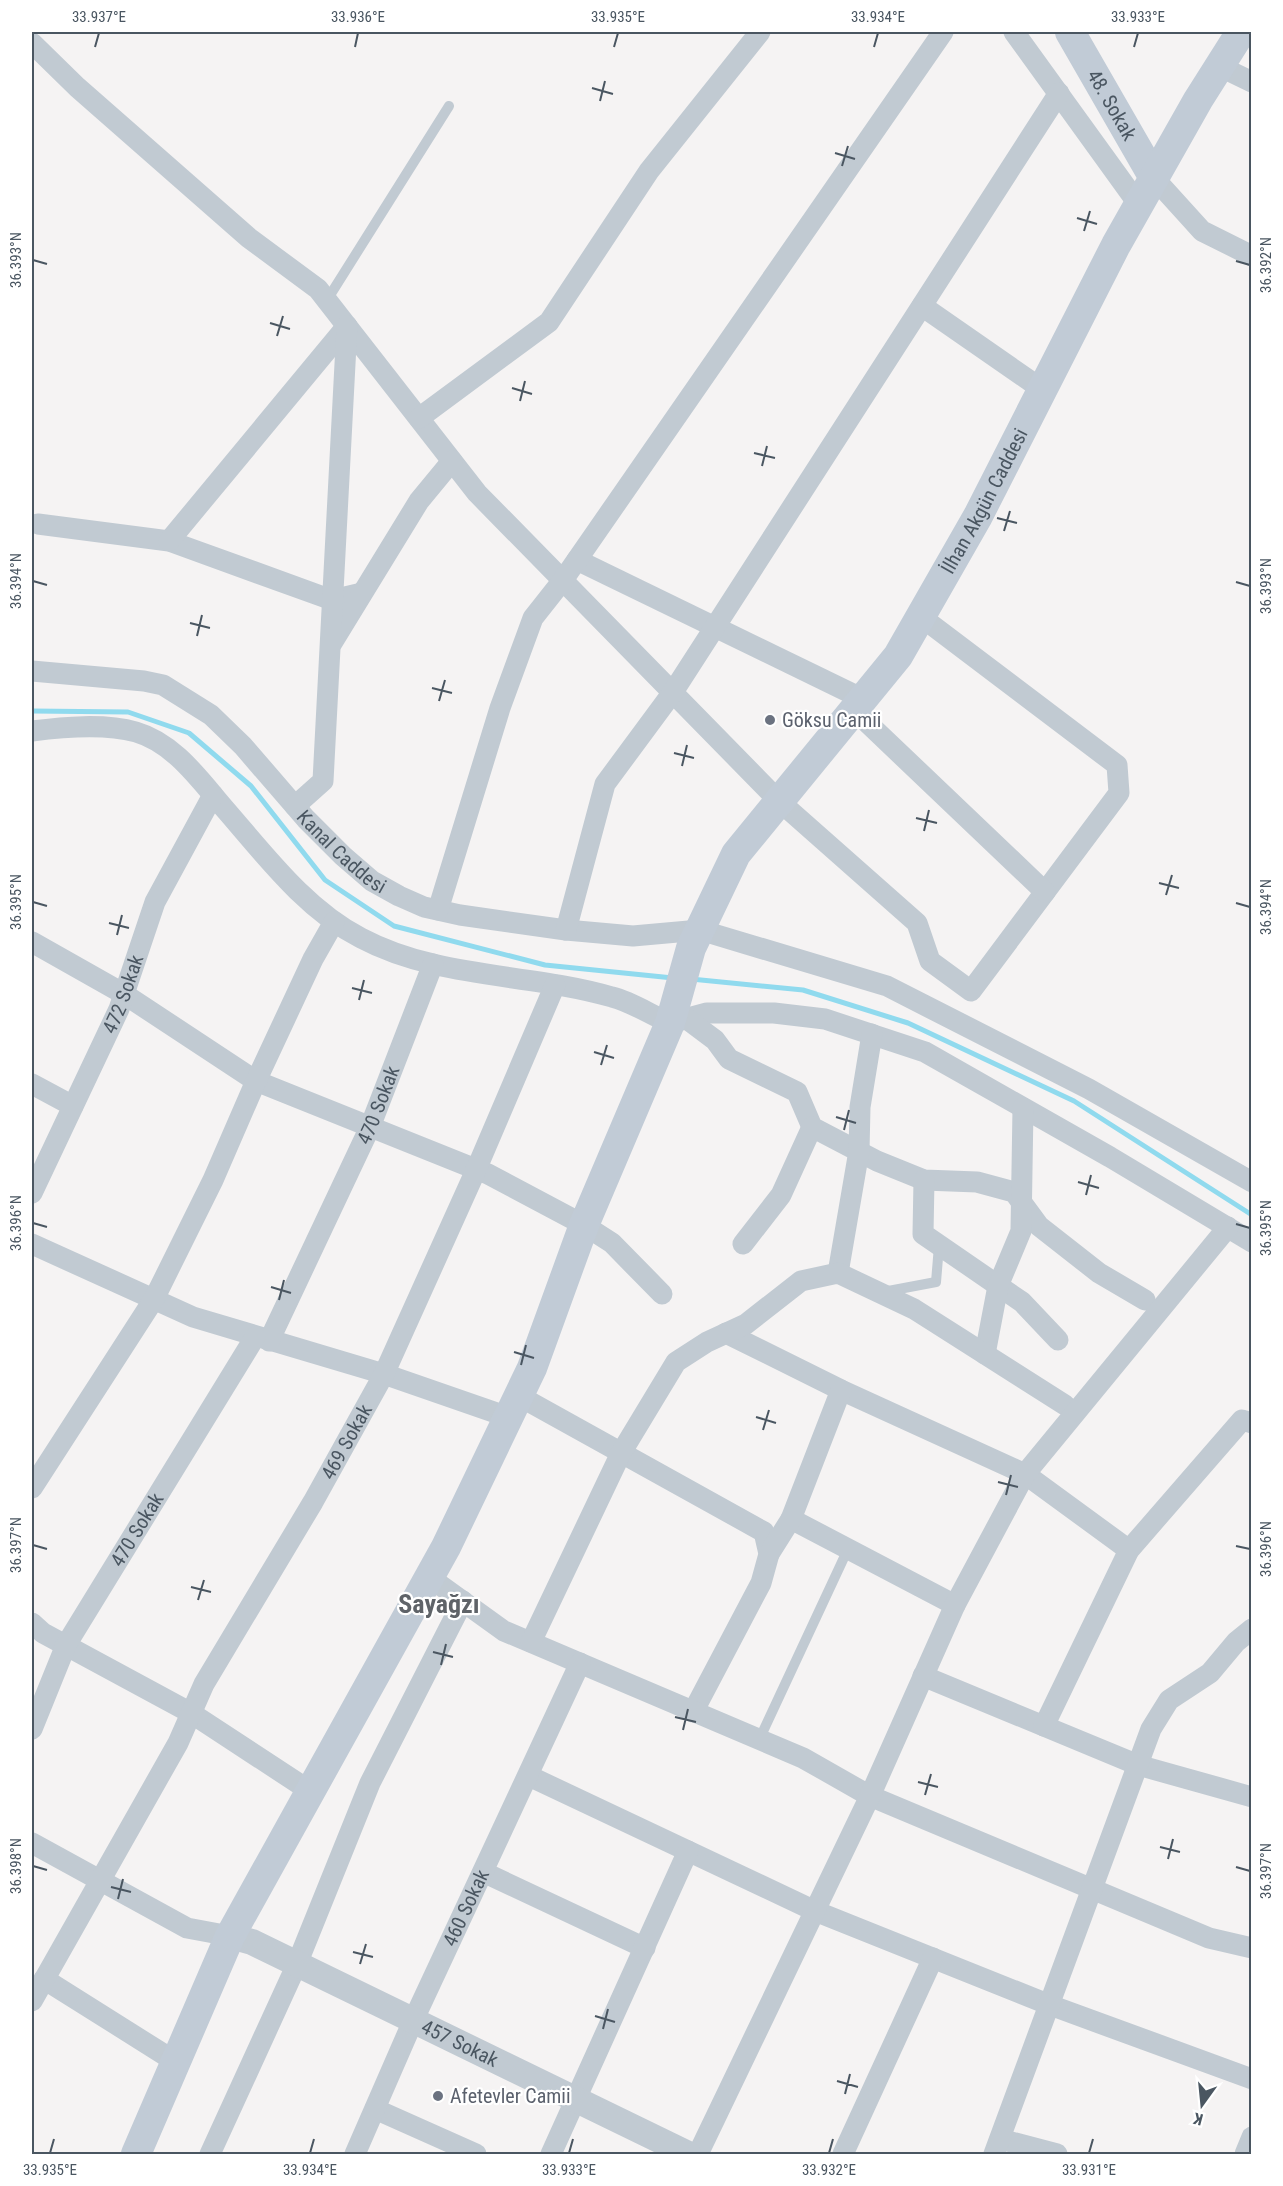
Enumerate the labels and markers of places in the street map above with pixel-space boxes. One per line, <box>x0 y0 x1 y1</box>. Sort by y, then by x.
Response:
place label: Göksu Camii <box>782 708 881 732</box>
marker: Göksu Camii <box>763 713 777 727</box>
place label: Afetevler Camii <box>450 2084 571 2108</box>
marker: Afetevler Camii <box>431 2089 445 2103</box>

